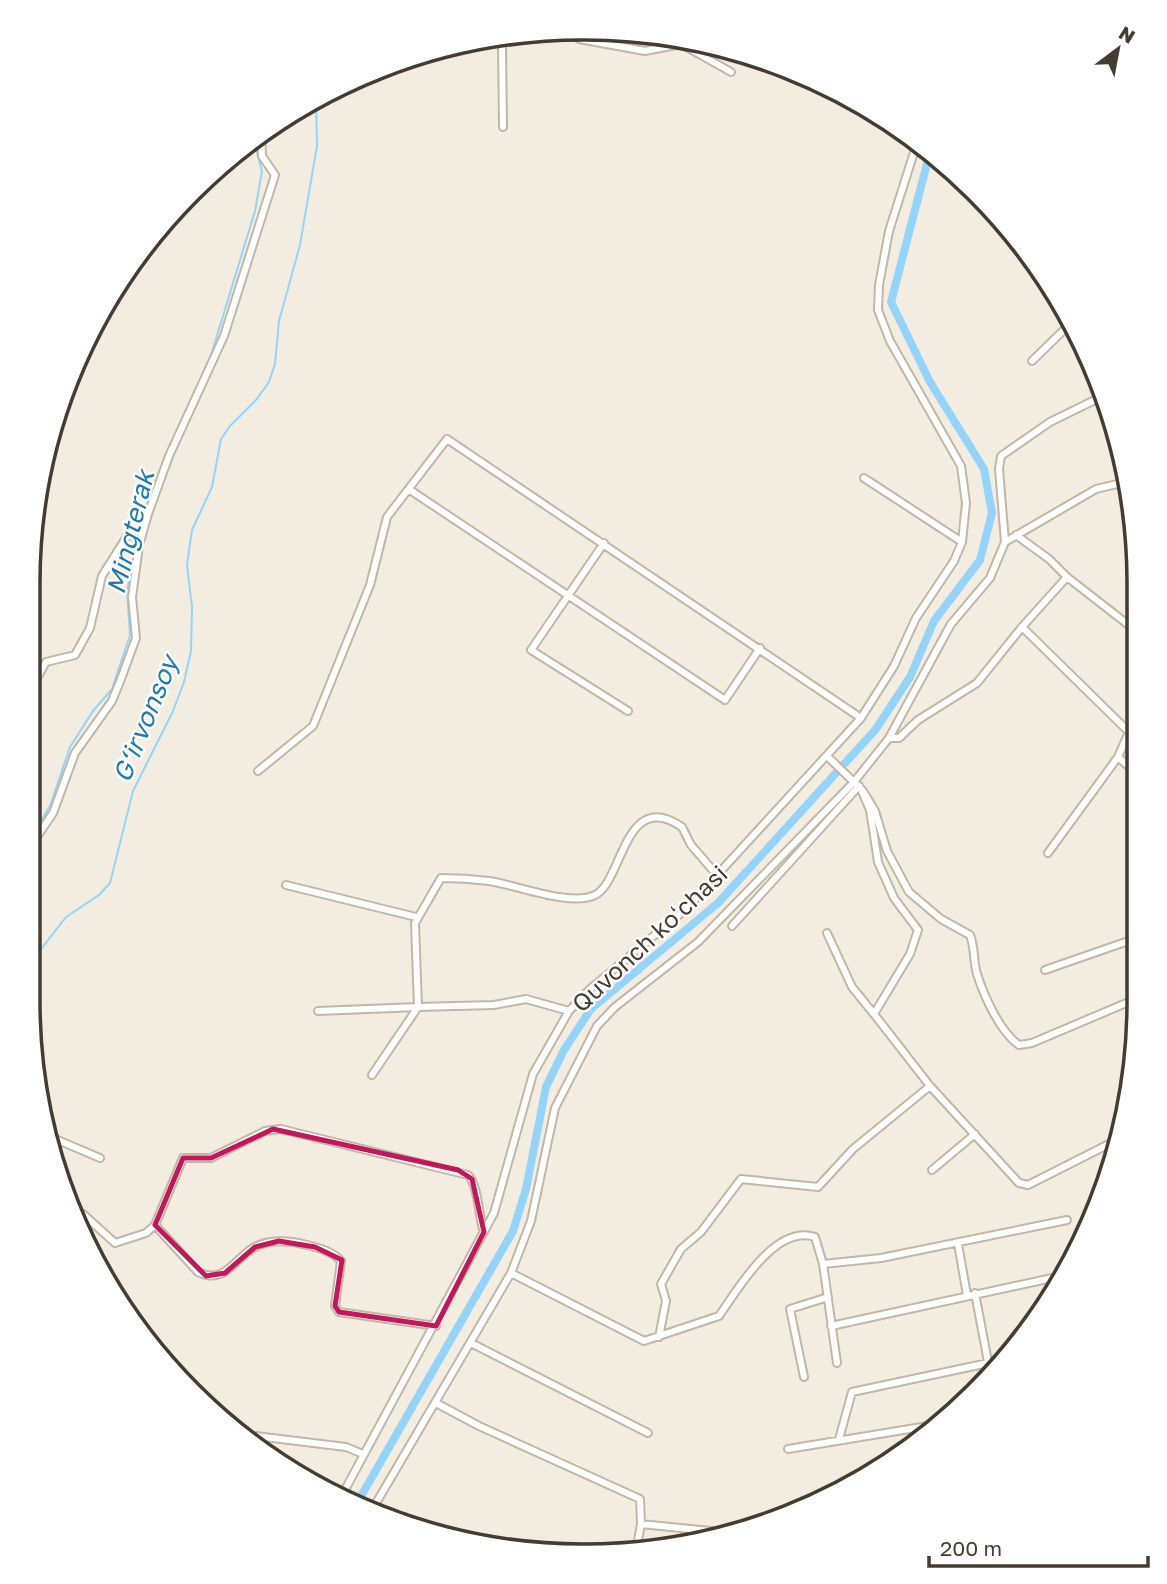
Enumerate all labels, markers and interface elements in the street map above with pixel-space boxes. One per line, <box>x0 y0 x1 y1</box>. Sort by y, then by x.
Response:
north arrow <box>1083 14 1153 84</box>
text: N <box>1115 21 1139 48</box>
water label: Mingterak <box>100 465 161 597</box>
water label: G‘irvonsoy <box>106 648 186 787</box>
street label: Quvonch koʻchasi <box>565 859 733 1017</box>
scale bar <box>929 1524 1148 1568</box>
text: 200 m <box>940 1535 1002 1561</box>

